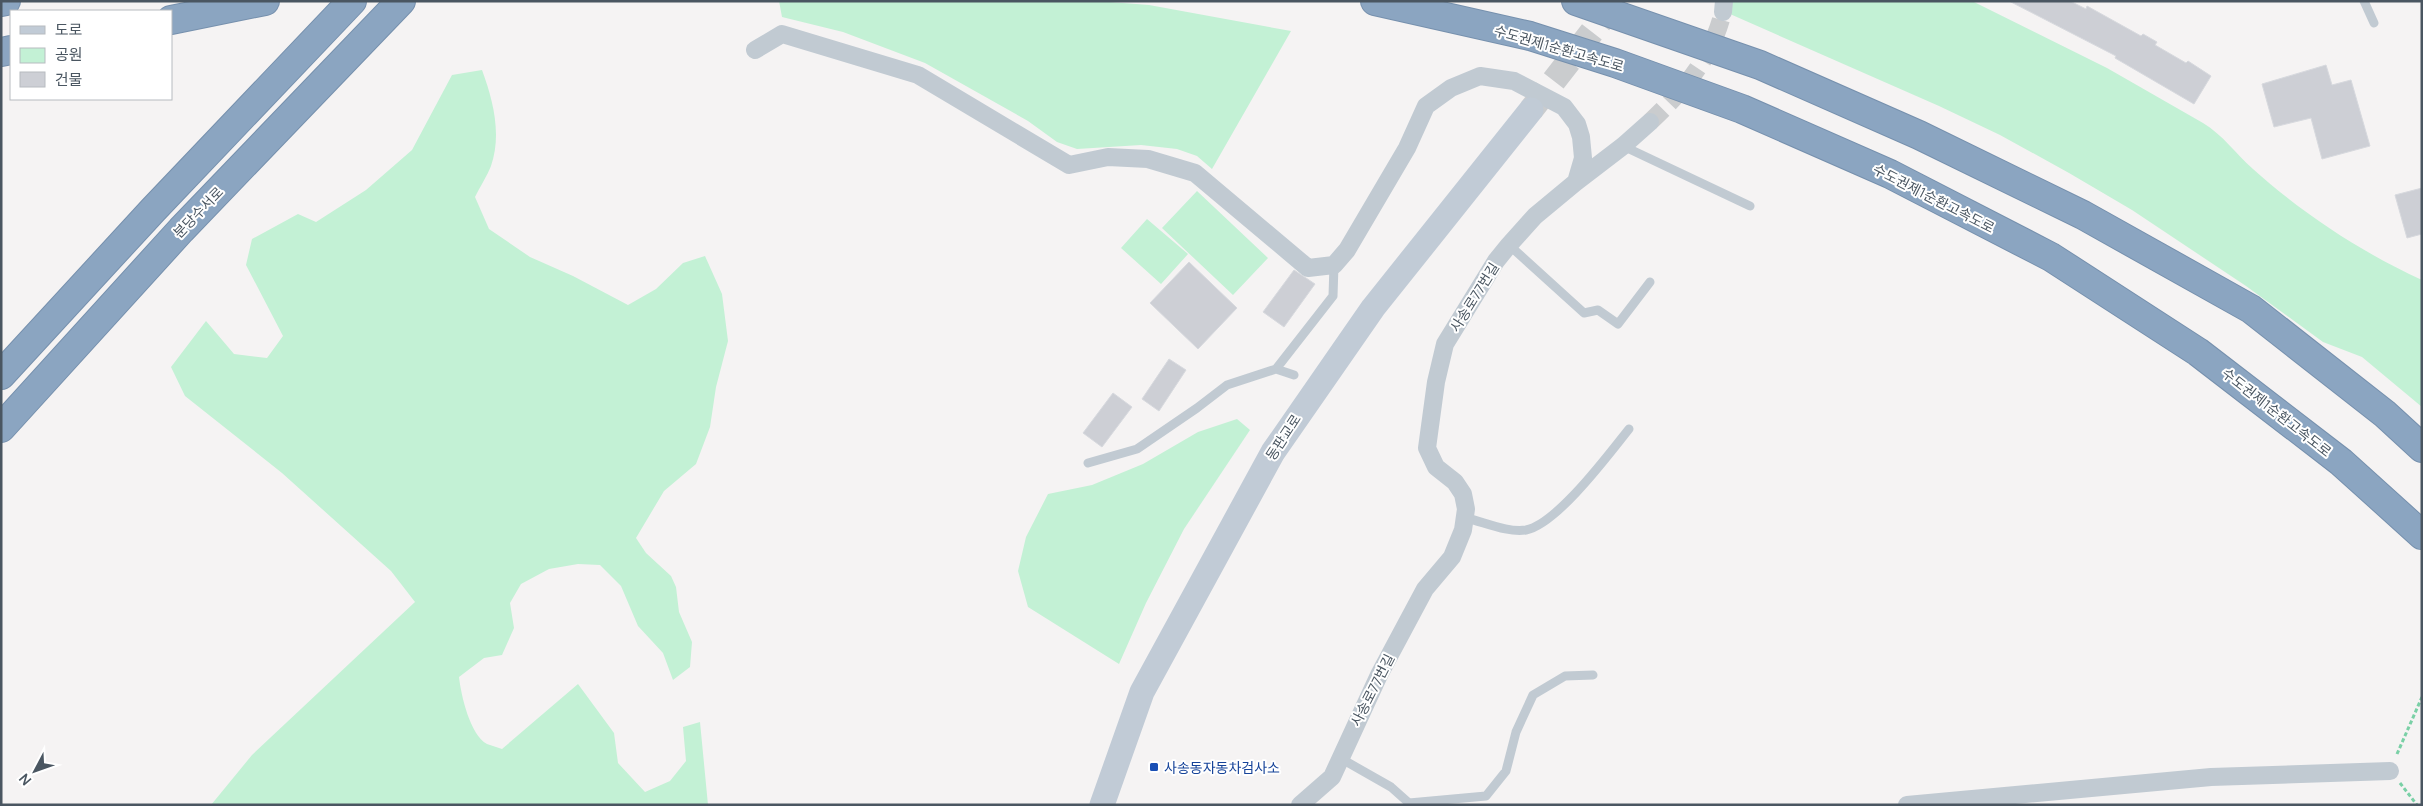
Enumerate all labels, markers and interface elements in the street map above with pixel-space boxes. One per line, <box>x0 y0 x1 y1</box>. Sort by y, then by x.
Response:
legend <box>10 10 172 100</box>
text: 도로 <box>55 19 83 40</box>
street label: 수도권제1순환고속도로 <box>1492 20 1626 76</box>
text: 공원 <box>55 44 83 65</box>
text: 건물 <box>55 69 83 90</box>
street label: 수도권제1순환고속도로 <box>1870 159 1998 237</box>
street label: 분당수서로 <box>169 182 227 242</box>
street label: 사송로77번길 <box>1445 259 1503 335</box>
street label: 수도권제1순환고속도로 <box>2218 363 2336 461</box>
street label: 동판교로 <box>1261 410 1305 464</box>
street label: 사송로77번길 <box>1346 651 1398 729</box>
north arrow <box>10 746 60 796</box>
place label: 사송동자동차검사소 <box>1164 758 1280 777</box>
marker: 사송동자동차검사소 <box>1148 761 1160 773</box>
text: N <box>14 770 35 790</box>

